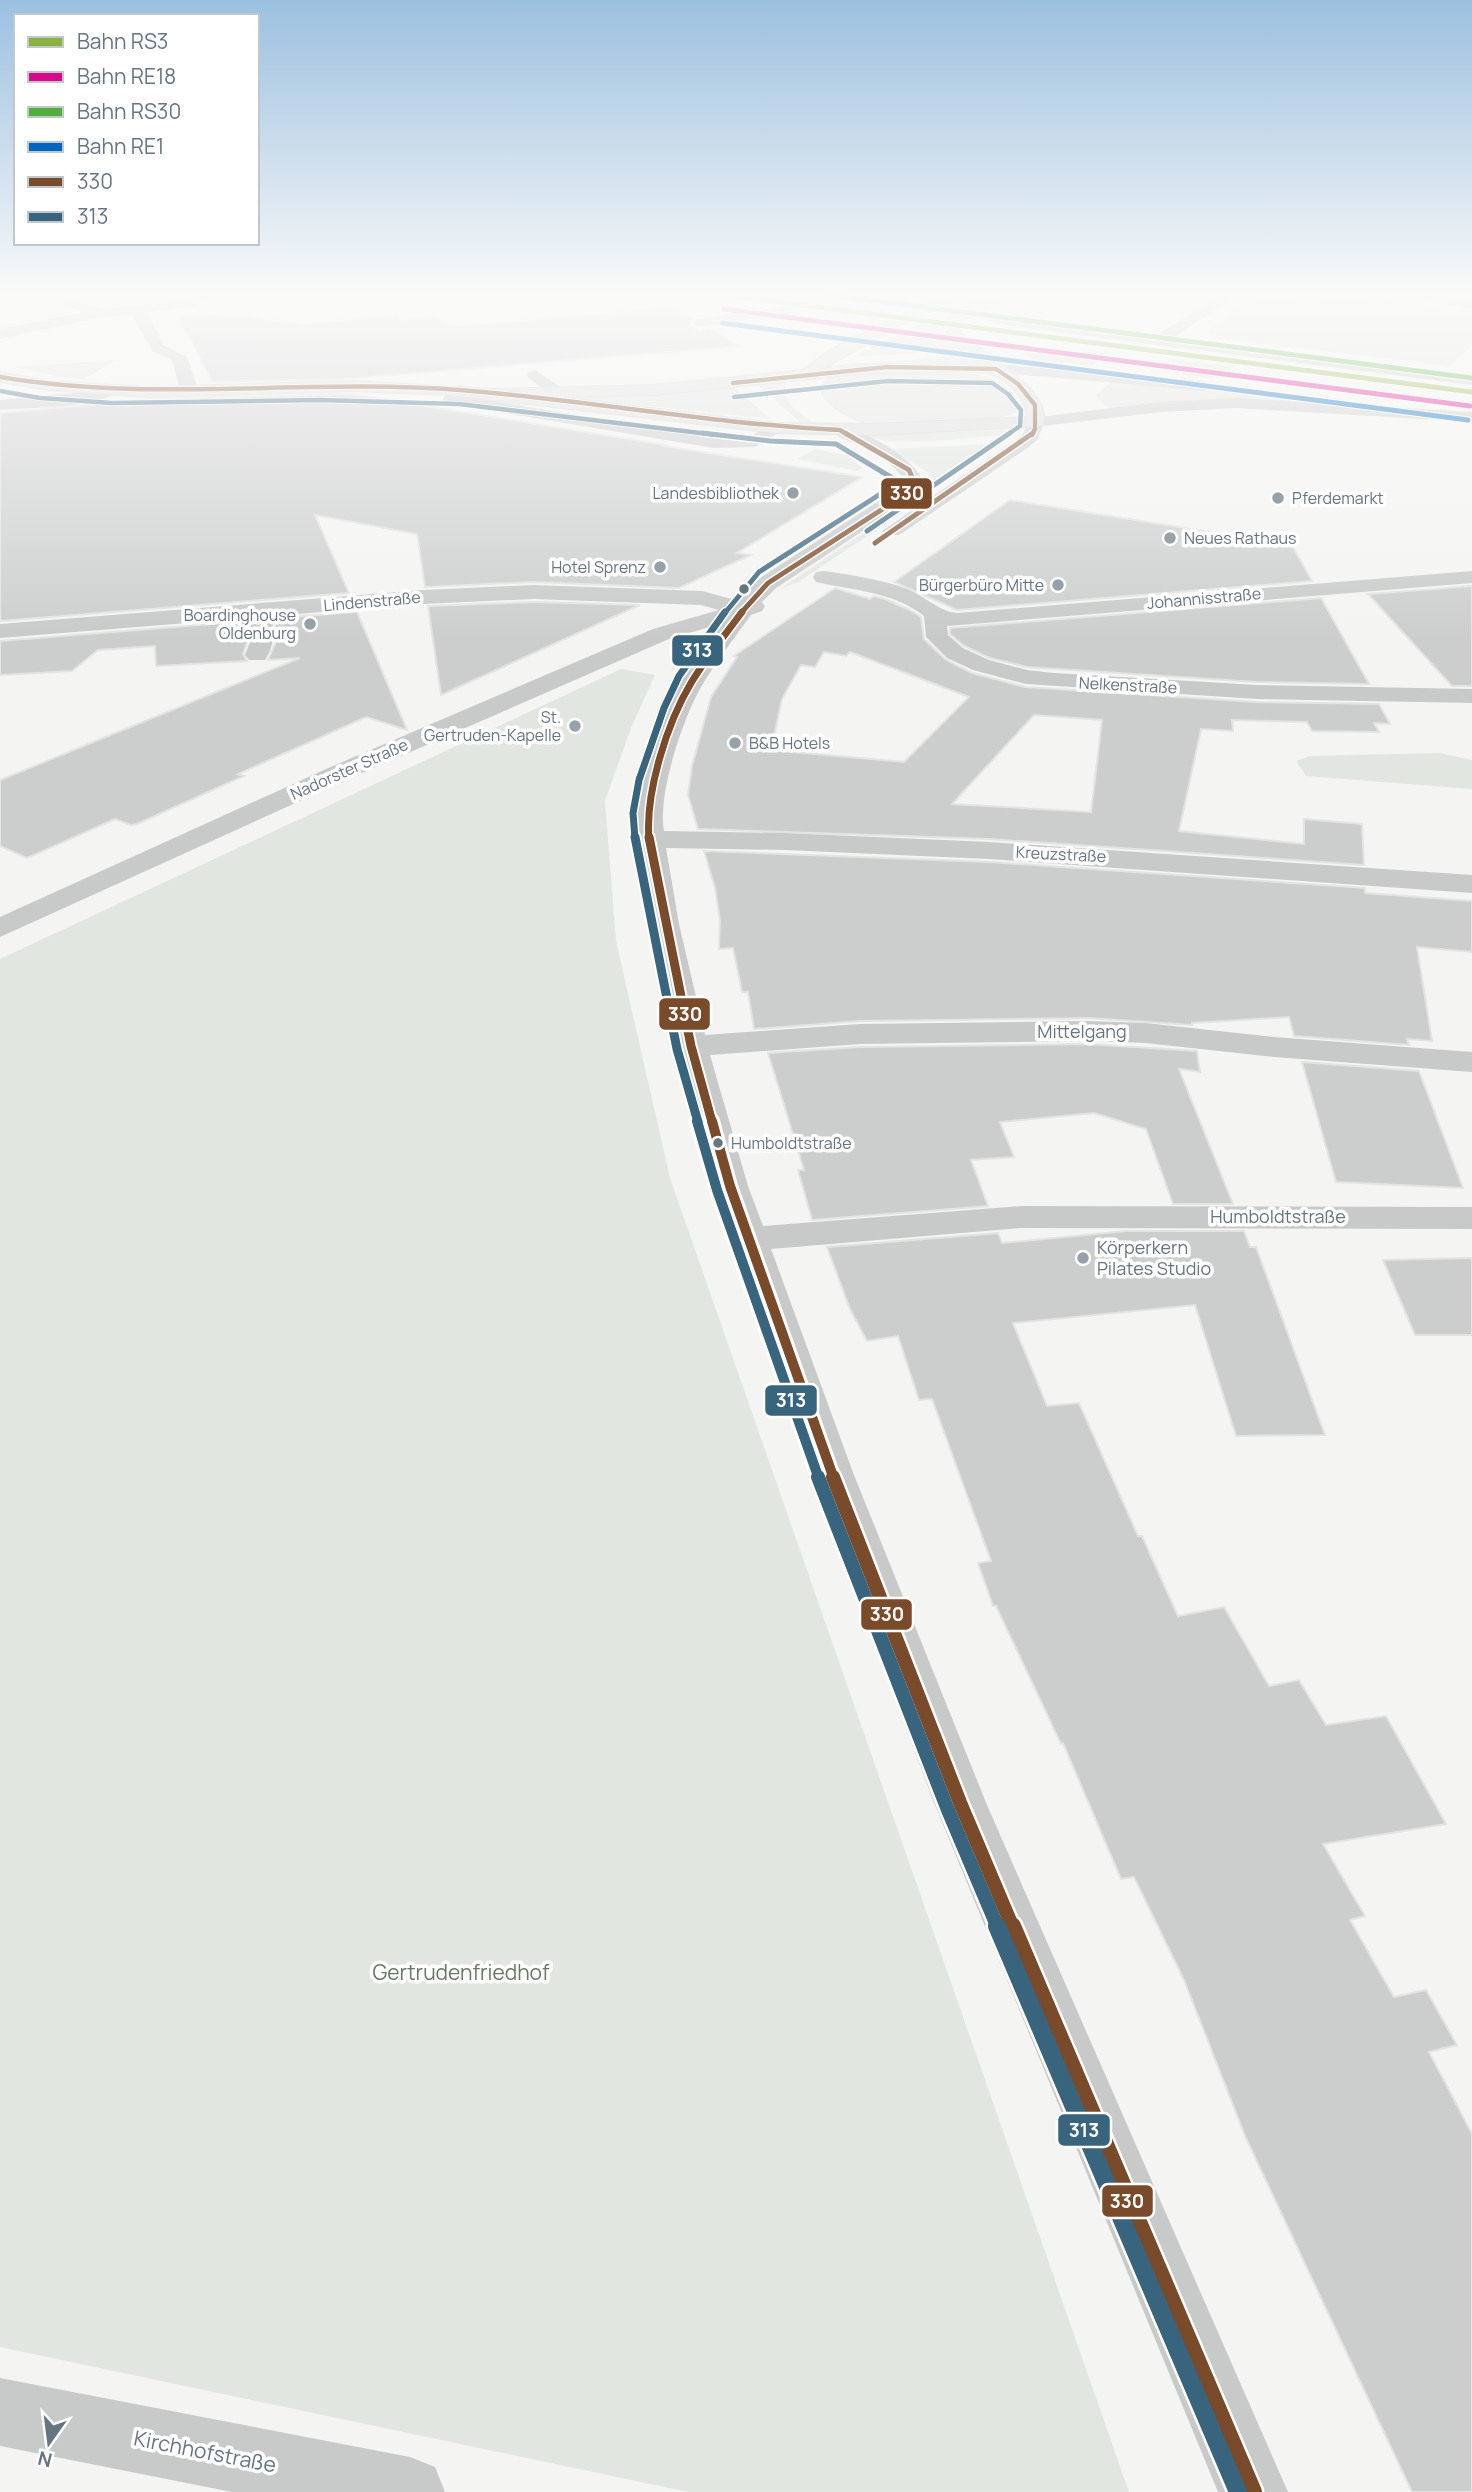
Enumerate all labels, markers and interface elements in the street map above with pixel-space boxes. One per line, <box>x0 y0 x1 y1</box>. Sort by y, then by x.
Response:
legend <box>14 14 259 245</box>
text: Bahn RS3 <box>77 27 169 55</box>
text: Bahn RE18 <box>77 62 176 90</box>
text: Bahn RS30 <box>77 97 181 125</box>
text: Bahn RE1 <box>77 132 164 160</box>
text: 330 <box>77 167 113 195</box>
text: 313 <box>77 202 108 230</box>
line badge: 330 <box>880 477 933 510</box>
text: 330 <box>890 480 924 506</box>
place label: Landesbibliothek <box>652 482 780 504</box>
marker: Landesbibliothek <box>785 485 801 501</box>
place label: Pferdemarkt <box>1292 487 1384 509</box>
marker: Pferdemarkt <box>1270 490 1286 506</box>
place label: Neues Rathaus <box>1184 527 1296 549</box>
marker: Neues Rathaus <box>1162 530 1178 546</box>
place label: Hotel Sprenz <box>551 556 646 578</box>
marker: Hotel Sprenz <box>652 559 668 575</box>
place label: Bürgerbüro Mitte <box>919 574 1044 596</box>
marker: Bürgerbüro Mitte <box>1050 577 1066 593</box>
unlabelled marker <box>737 582 751 596</box>
street label: Johannisstraße <box>1146 582 1262 614</box>
street label: Lindenstraße <box>322 586 422 616</box>
place label: Boardinghouse Oldenburg <box>184 604 296 644</box>
marker: Boardinghouse Oldenburg <box>302 616 318 632</box>
line badge: 313 <box>671 634 724 667</box>
text: 313 <box>682 637 712 663</box>
street label: Nelkenstraße <box>1078 671 1178 699</box>
place label: St. Gertruden-Kapelle <box>424 706 561 746</box>
marker: St. Gertruden-Kapelle <box>567 718 583 734</box>
place label: B&B Hotels <box>749 732 830 754</box>
street label: Nadorster Straße <box>287 733 411 805</box>
marker: B&B Hotels <box>727 735 743 751</box>
street label: Kreuzstraße <box>1015 841 1107 867</box>
line badge: 330 <box>658 997 711 1031</box>
text: 330 <box>668 1001 702 1027</box>
street label: Mittelgang <box>1037 1019 1127 1043</box>
place label: Humboldtstraße <box>731 1132 852 1154</box>
marker: Humboldtstraße <box>711 1136 725 1150</box>
street label: Humboldtstraße <box>1210 1204 1346 1228</box>
place label: Körperkern Pilates Studio <box>1097 1235 1211 1280</box>
marker: Körperkern Pilates Studio <box>1075 1250 1091 1266</box>
line badge: 313 <box>764 1384 818 1417</box>
text: 313 <box>776 1387 806 1413</box>
line badge: 330 <box>860 1598 913 1631</box>
text: 330 <box>870 1601 904 1627</box>
park label: Gertrudenfriedhof <box>373 1958 550 1986</box>
line badge: 313 <box>1057 2113 1111 2147</box>
text: 313 <box>1069 2117 1099 2143</box>
line badge: 330 <box>1101 2184 1154 2218</box>
text: 330 <box>1110 2188 1144 2214</box>
north arrow <box>14 2408 84 2478</box>
street label: Kirchhofstraße <box>132 2424 279 2479</box>
text: N <box>35 2445 55 2474</box>

